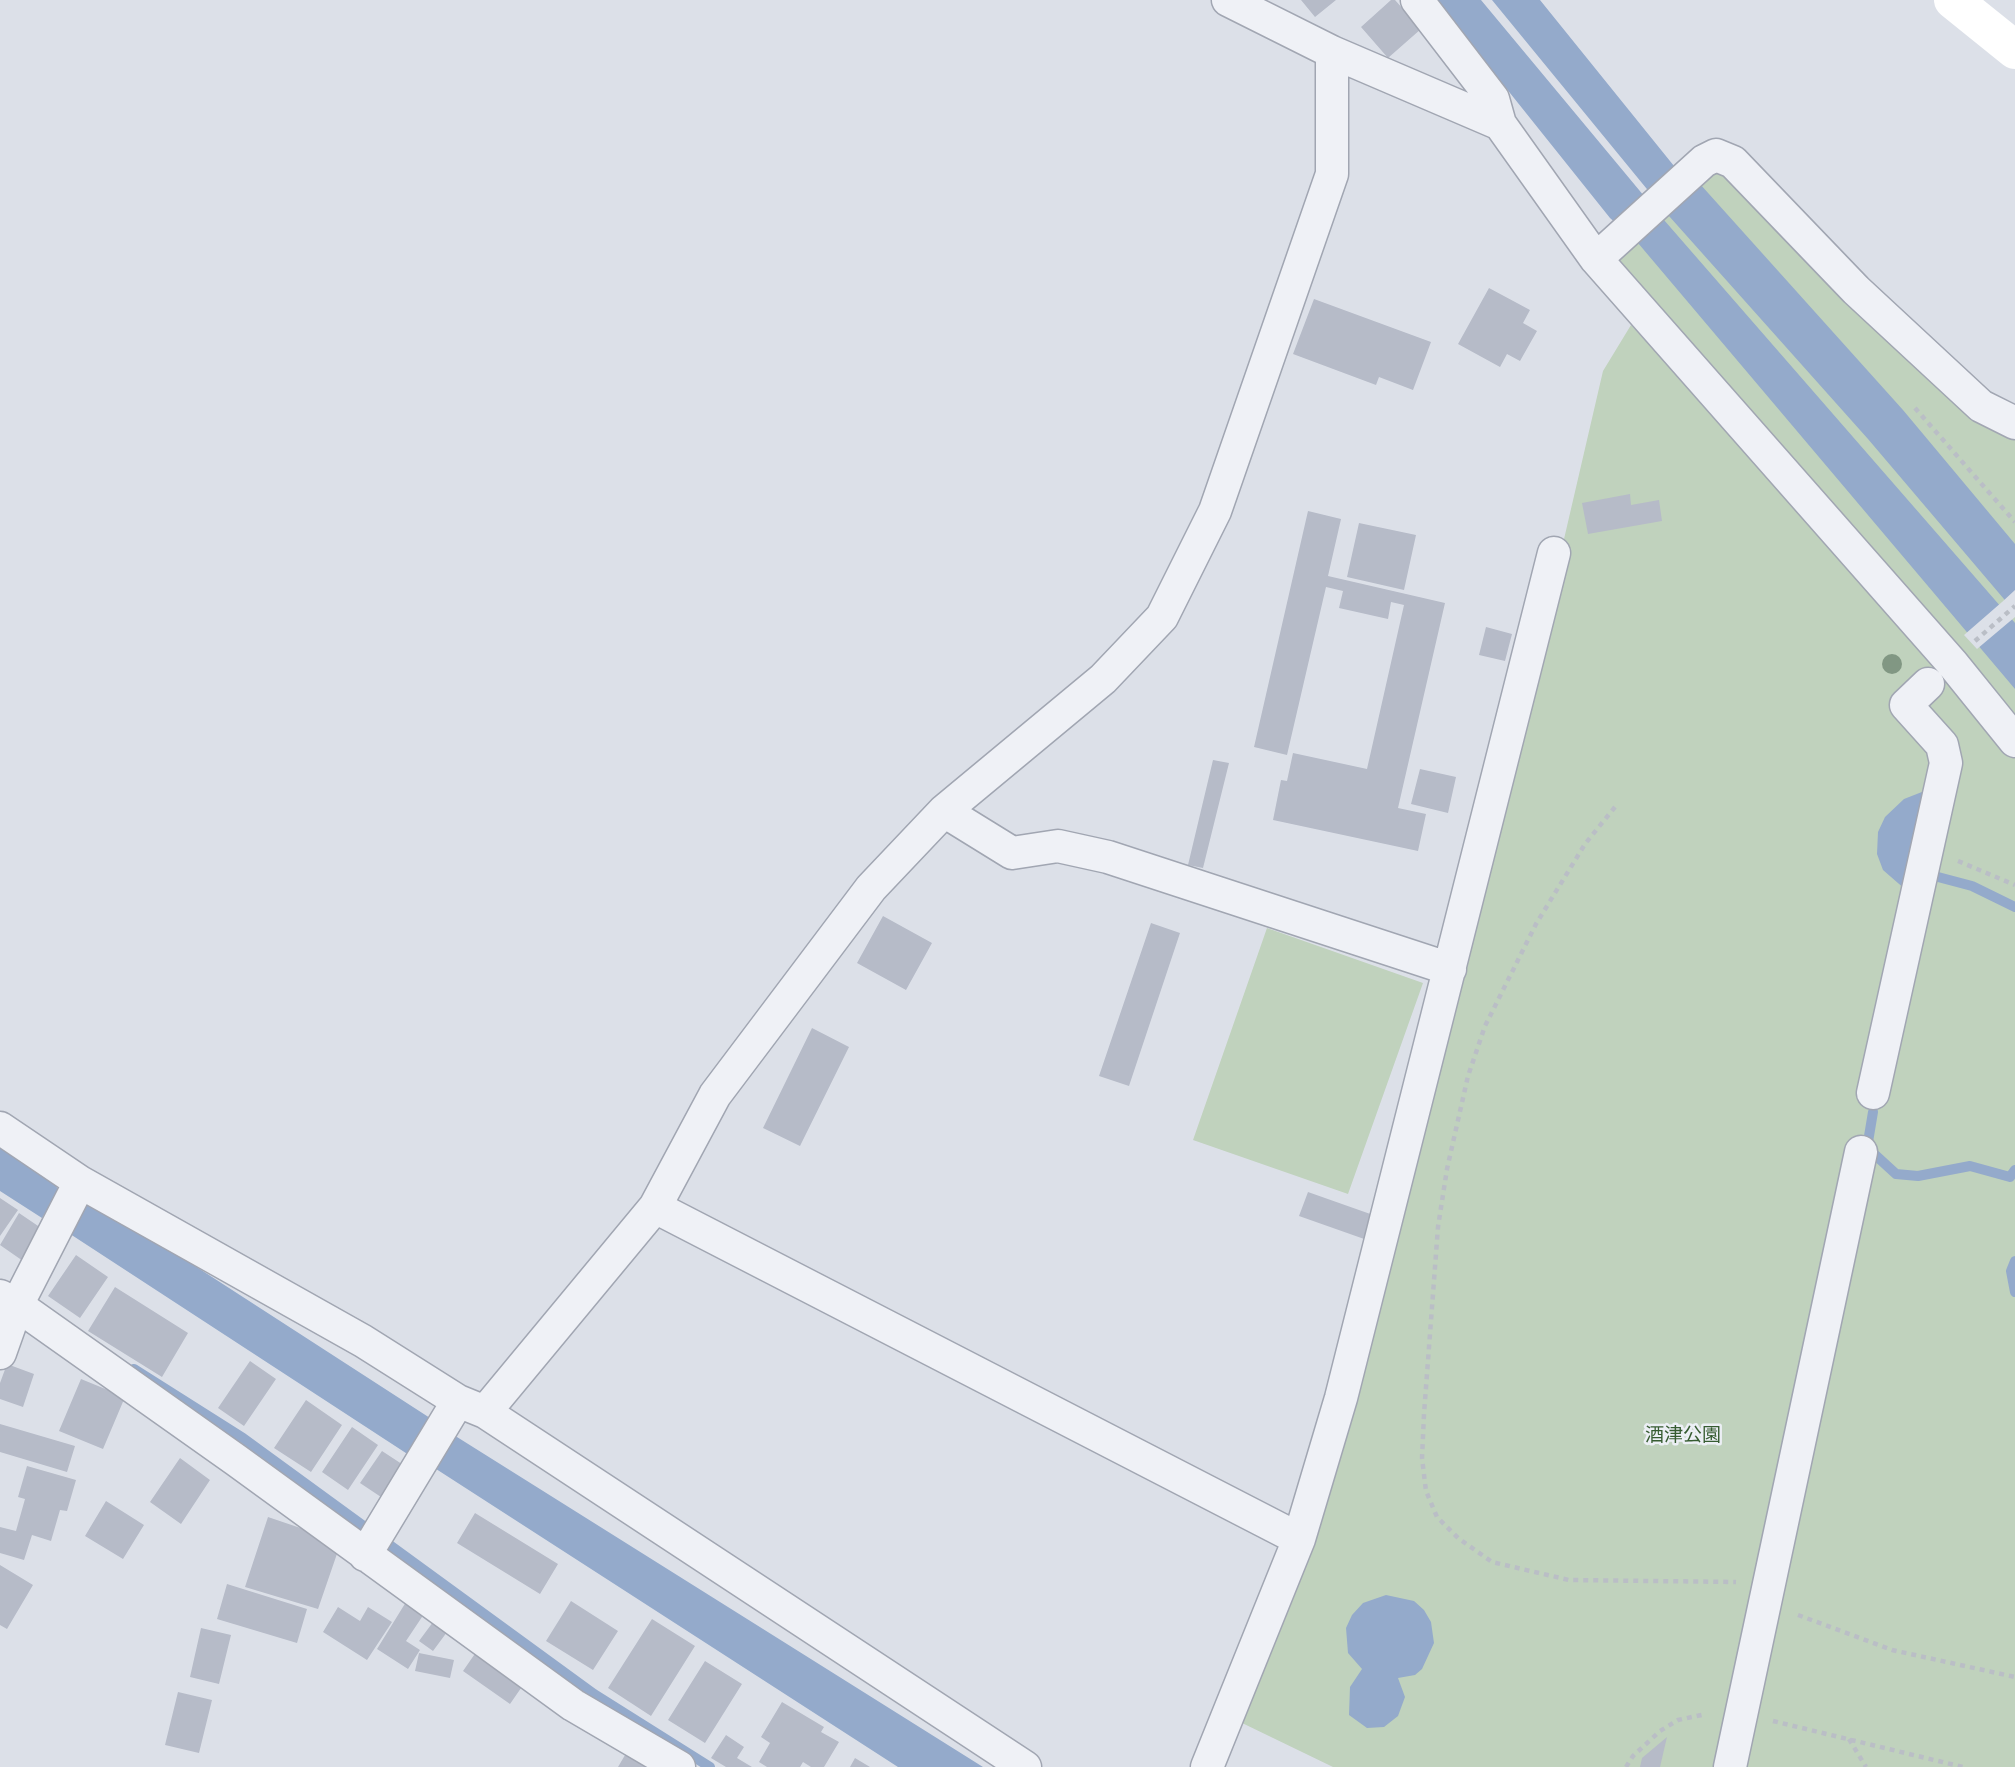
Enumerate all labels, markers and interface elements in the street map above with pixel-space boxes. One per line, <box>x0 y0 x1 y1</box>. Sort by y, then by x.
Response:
park label: 酒津公園 <box>1645 1424 1721 1446</box>

